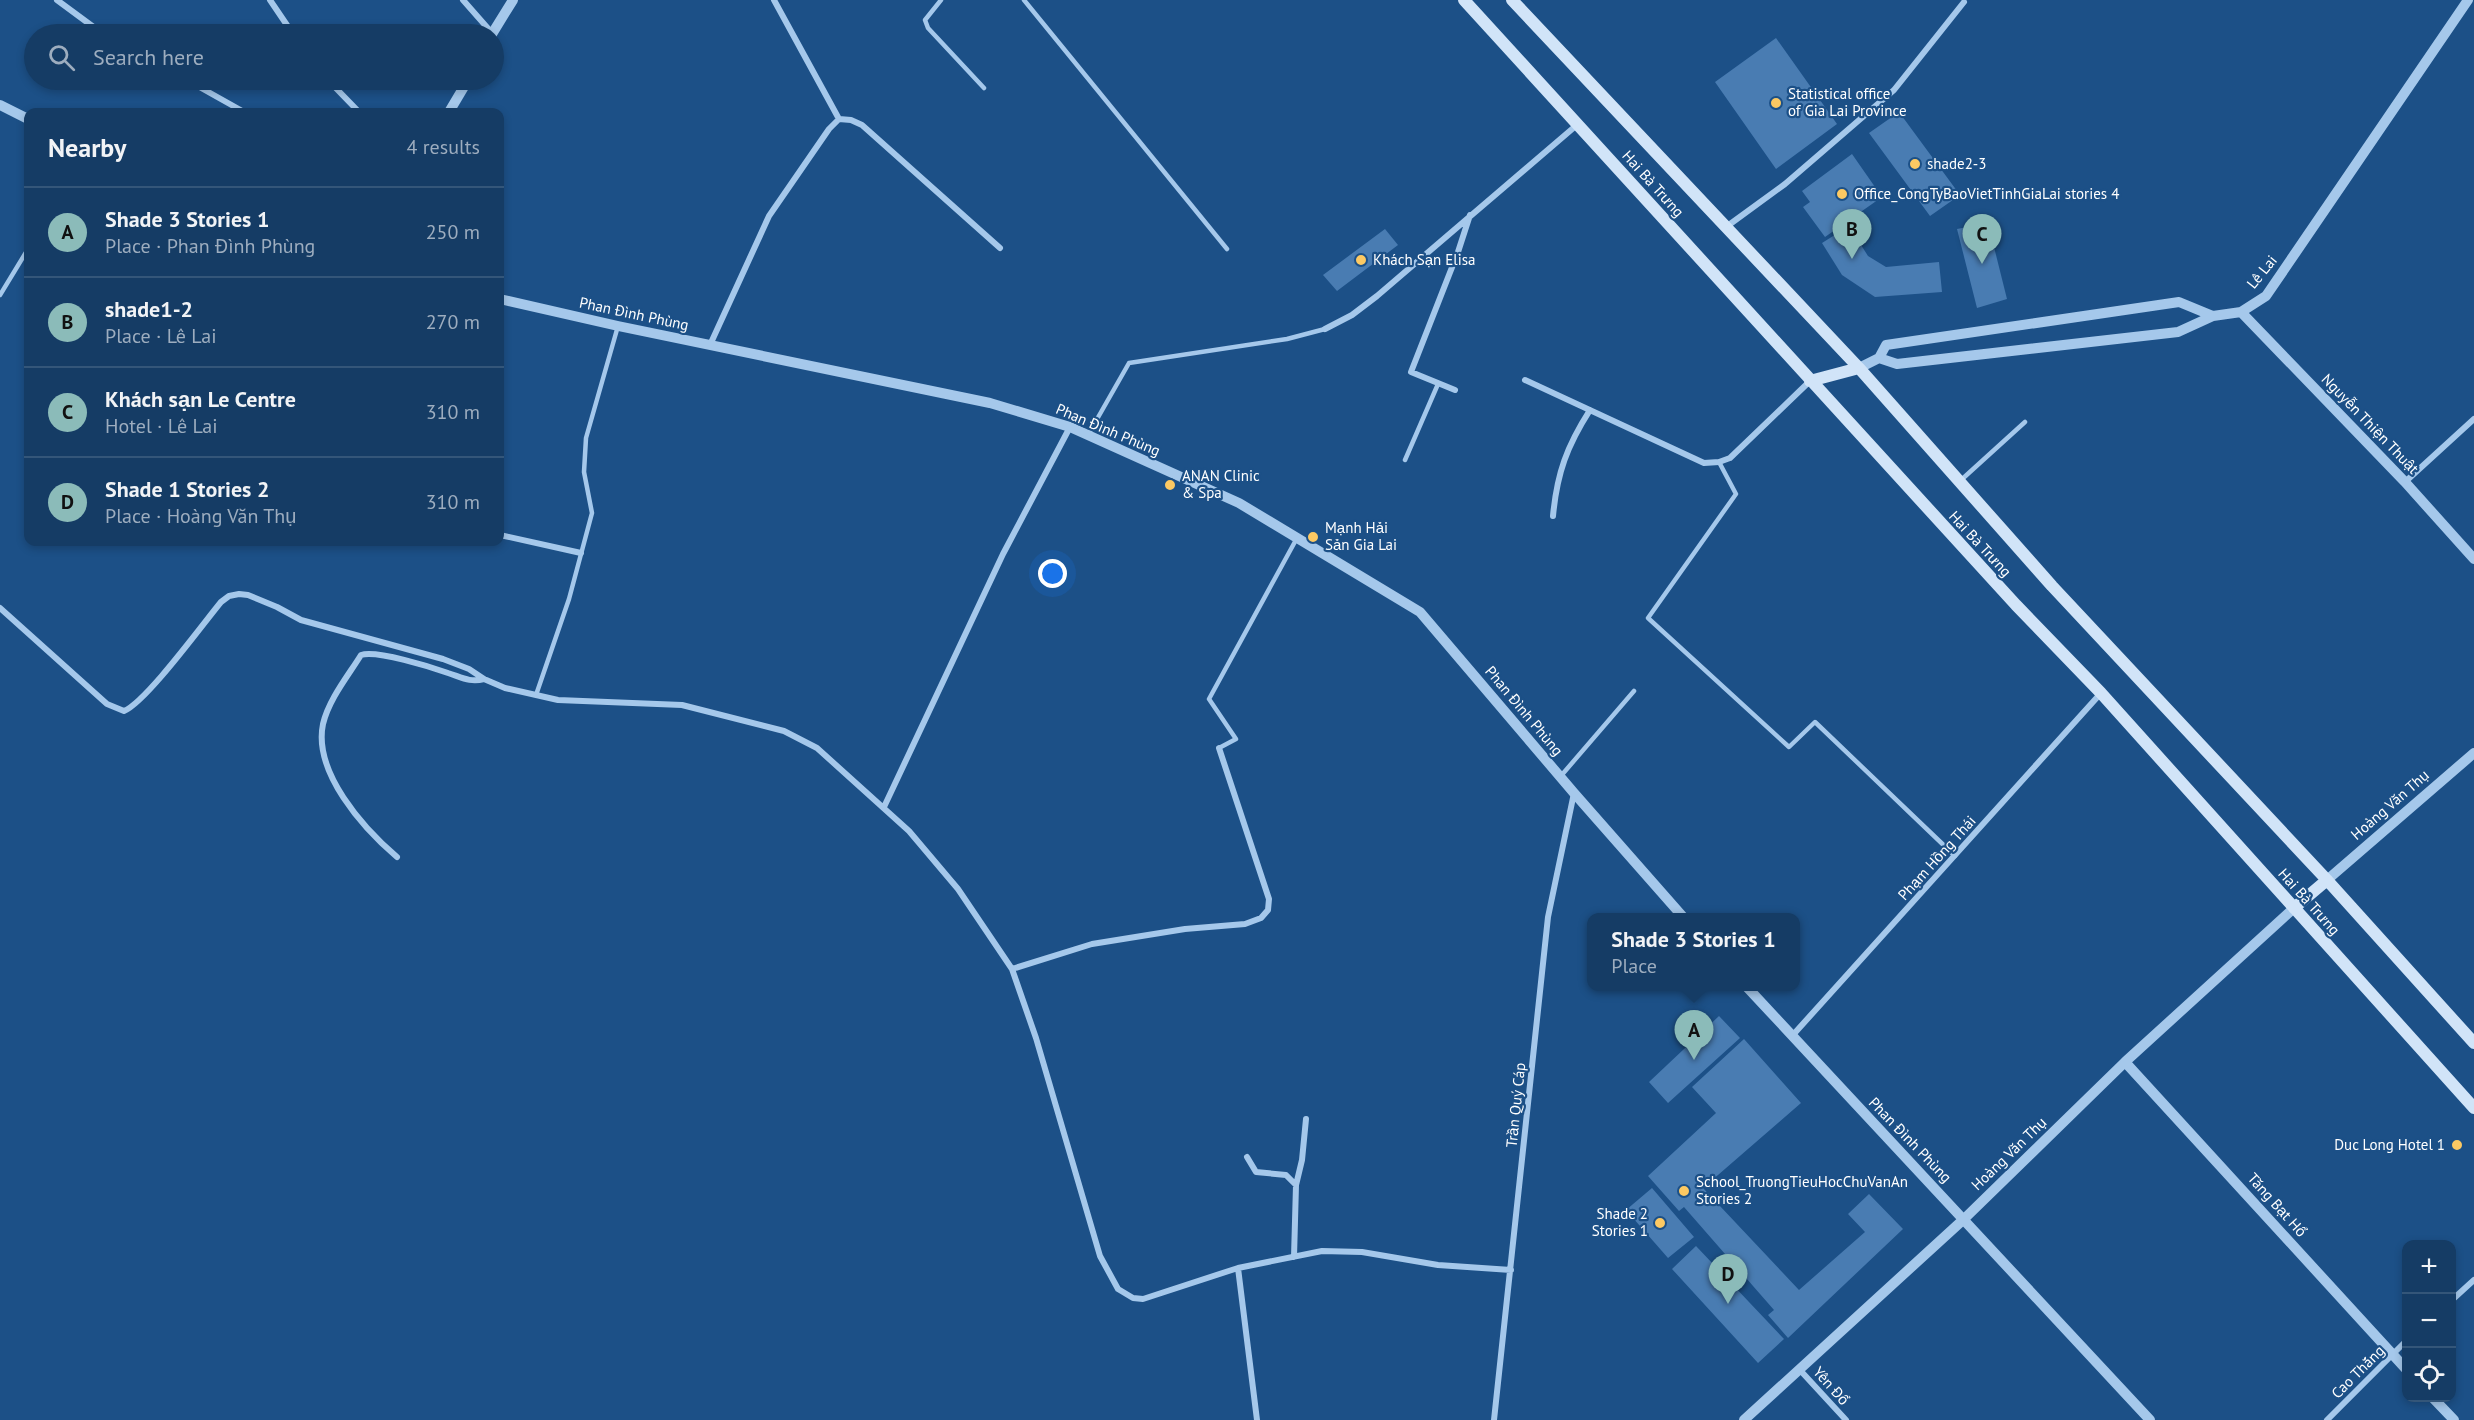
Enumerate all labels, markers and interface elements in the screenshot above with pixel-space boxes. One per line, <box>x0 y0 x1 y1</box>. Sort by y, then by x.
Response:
search box <box>24 24 504 90</box>
icon: search <box>45 41 78 74</box>
text: Search here <box>93 43 204 71</box>
place label: Statistical office of Gia Lai Province <box>1788 84 1907 120</box>
marker: Statistical office of Gia Lai Province <box>1769 96 1783 110</box>
text: Nearby <box>48 131 126 164</box>
text: 4 results <box>407 134 480 160</box>
street label: Hai Bà Trưng <box>1618 146 1688 221</box>
place label: shade2-3 <box>1927 154 1986 173</box>
marker: shade2-3 <box>1908 157 1922 171</box>
place label: Office_CongTyBaoVietTinhGiaLai stories 4 <box>1854 184 2119 203</box>
marker: Office_CongTyBaoVietTinhGiaLai stories 4 <box>1835 187 1849 201</box>
text: Shade 3 Stories 1 <box>105 205 269 233</box>
pin: B <box>1832 210 1872 259</box>
pin: C <box>1962 214 2002 264</box>
text: A <box>61 219 74 245</box>
text: 250 m <box>426 219 480 245</box>
text: Place · Phan Đình Phùng <box>105 233 315 259</box>
place label: Khách Sạn Elisa <box>1373 250 1475 269</box>
street label: Lê Lai <box>2242 251 2281 292</box>
marker: Khách Sạn Elisa <box>1354 253 1368 267</box>
street label: Phan Đình Phùng <box>578 293 691 334</box>
text: shade1-2 <box>105 295 193 323</box>
text: B <box>62 309 73 335</box>
text: 270 m <box>426 309 480 335</box>
text: Place · Lê Lai <box>105 323 217 349</box>
street label: Nguyễn Thiện Thuật <box>2318 370 2423 478</box>
text: Khách sạn Le Centre <box>105 385 296 413</box>
text: C <box>62 399 73 425</box>
text: 310 m <box>426 399 480 425</box>
street label: Phan Đình Phùng <box>1053 399 1163 460</box>
text: Hotel · Lê Lai <box>105 413 218 439</box>
place label: ANAN Clinic & Spa <box>1182 466 1260 502</box>
text: Shade 1 Stories 2 <box>105 475 269 503</box>
marker: ANAN Clinic & Spa <box>1163 478 1177 492</box>
text: D <box>61 489 74 515</box>
text: 310 m <box>426 489 480 515</box>
text: Place · Hoàng Văn Thụ <box>105 503 296 529</box>
street label: Hai Bà Trưng <box>1945 507 2016 581</box>
place label: Mạnh Hải Sản Gia Lai <box>1325 518 1397 554</box>
marker: Mạnh Hải Sản Gia Lai <box>1306 530 1320 544</box>
your location <box>1038 559 1067 588</box>
street label: Phan Đình Phùng <box>1481 662 1567 759</box>
street label: Hoàng Văn Thụ <box>2347 766 2433 844</box>
street label: Phạm Hồng Thái <box>1894 811 1980 904</box>
street label: Hai Bà Trưng <box>2274 864 2344 939</box>
popup <box>1587 913 1800 991</box>
text: Shade 3 Stories 1 <box>1611 925 1776 953</box>
text: Place <box>1611 953 1657 979</box>
pin: A <box>1674 1010 1714 1060</box>
street label: Trần Quý Cáp <box>1502 1062 1529 1148</box>
street label: Phan Đình Phùng <box>1865 1093 1956 1186</box>
street label: Hoàng Văn Thụ <box>1967 1113 2050 1194</box>
place label: Duc Long Hotel 1 <box>2334 1135 2445 1154</box>
marker: Duc Long Hotel 1 <box>2450 1138 2464 1152</box>
street label: Tăng Bạt Hổ <box>2244 1169 2311 1241</box>
place label: School_TruongTieuHocChuVanAn Stories 2 <box>1696 1172 1908 1208</box>
marker: School_TruongTieuHocChuVanAn Stories 2 <box>1677 1184 1691 1198</box>
place label: Shade 2 Stories 1 <box>1592 1204 1648 1240</box>
marker: Shade 2 Stories 1 <box>1653 1216 1667 1230</box>
map controls <box>2402 1240 2456 1402</box>
button: + <box>2402 1240 2456 1294</box>
pin: D <box>1708 1254 1748 1304</box>
button: − <box>2402 1294 2456 1348</box>
street label: Cao Thắng <box>2327 1341 2388 1402</box>
button: locate <box>2402 1348 2456 1402</box>
street label: Yên Đổ <box>1809 1363 1854 1409</box>

